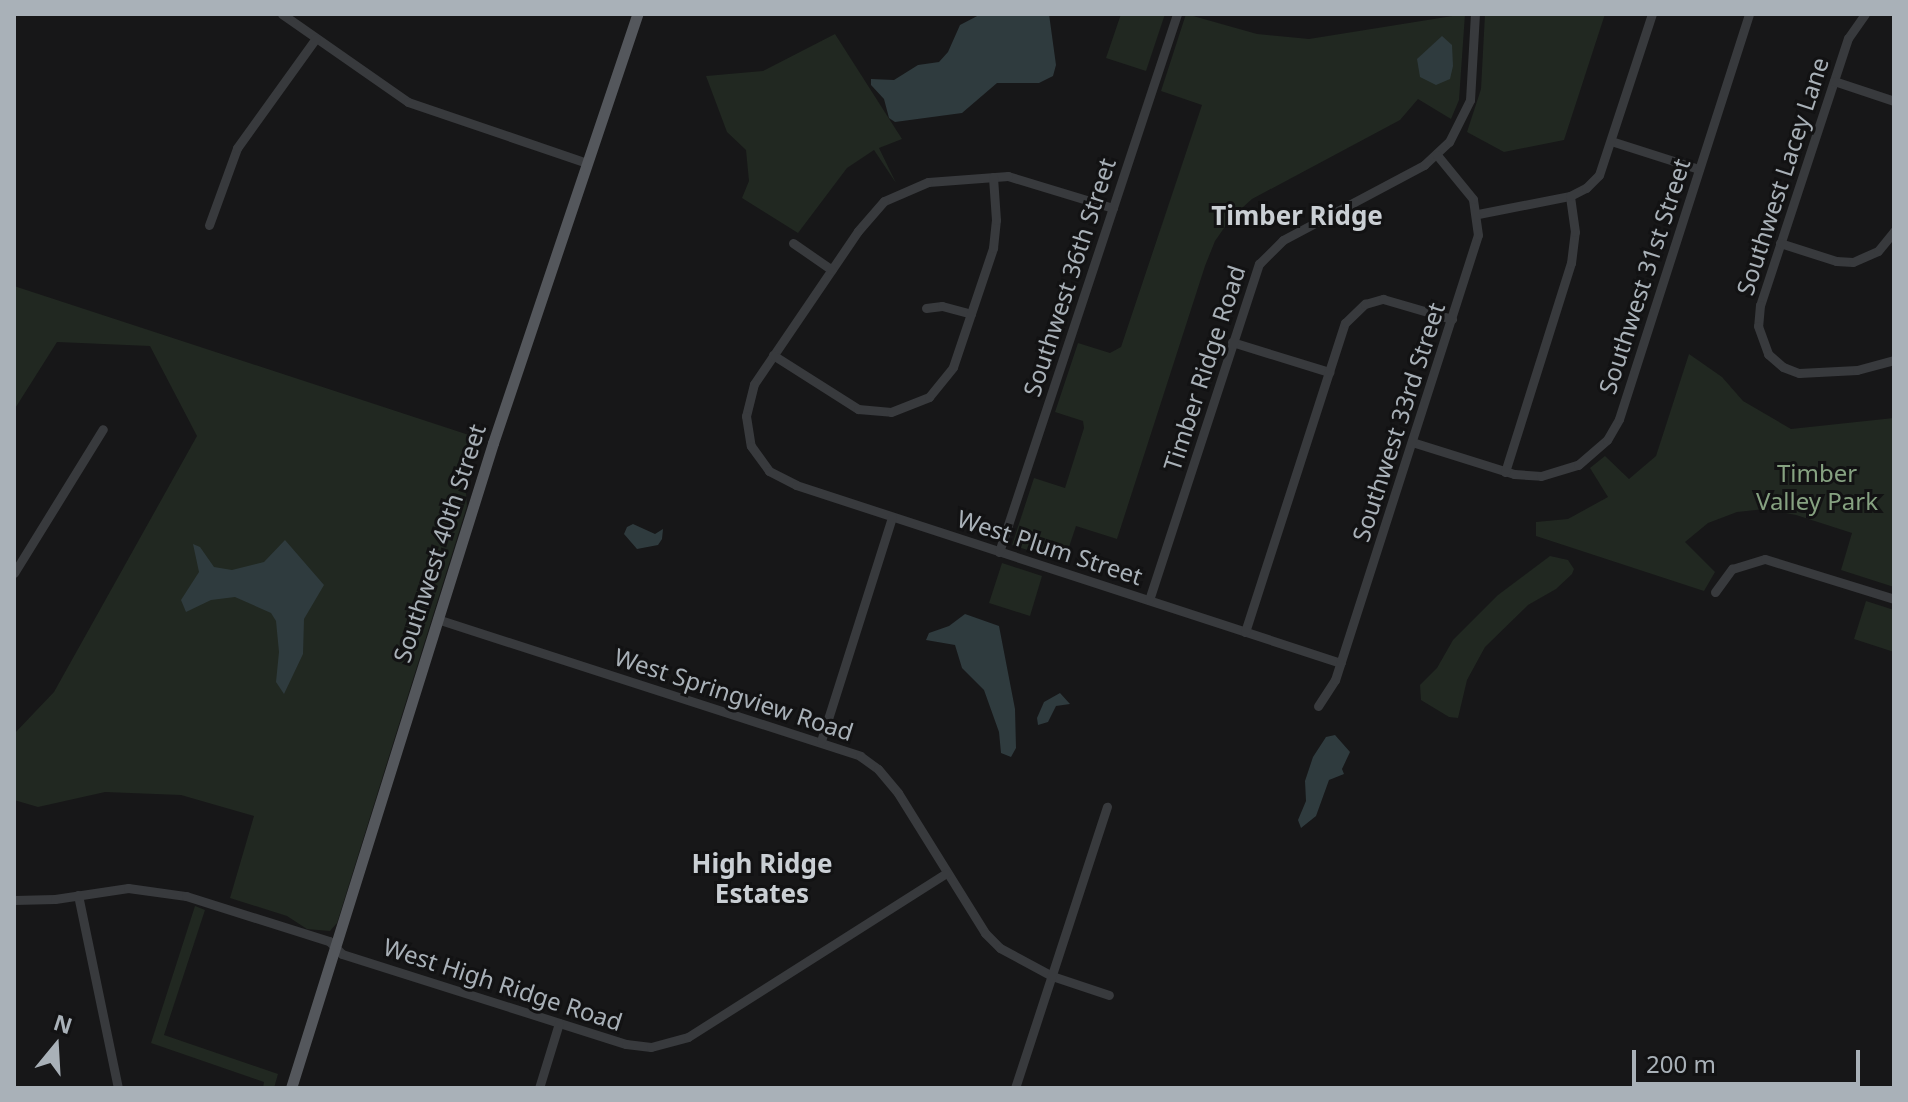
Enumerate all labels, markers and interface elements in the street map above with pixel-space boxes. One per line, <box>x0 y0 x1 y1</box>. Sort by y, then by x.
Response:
street label: Southwest Lacey Lane <box>1730 53 1834 299</box>
street label: Southwest 36th Street <box>1017 154 1121 400</box>
street label: Southwest 31st Street <box>1592 155 1696 397</box>
district label: Timber Ridge <box>1211 200 1383 232</box>
street label: Timber Ridge Road <box>1157 262 1251 474</box>
street label: Southwest 33rd Street <box>1346 299 1450 545</box>
street label: Southwest 40th Street <box>387 420 491 666</box>
park label: Timber Valley Park <box>1756 459 1878 515</box>
street label: West Plum Street <box>954 503 1146 591</box>
street label: West Springview Road <box>611 642 857 746</box>
district label: High Ridge Estates <box>692 848 832 910</box>
street label: West High Ridge Road <box>380 932 626 1036</box>
north arrow <box>16 1006 96 1086</box>
text: N <box>50 1006 77 1040</box>
scale bar <box>1636 1034 1864 1084</box>
text: 200 m <box>1646 1047 1716 1080</box>

